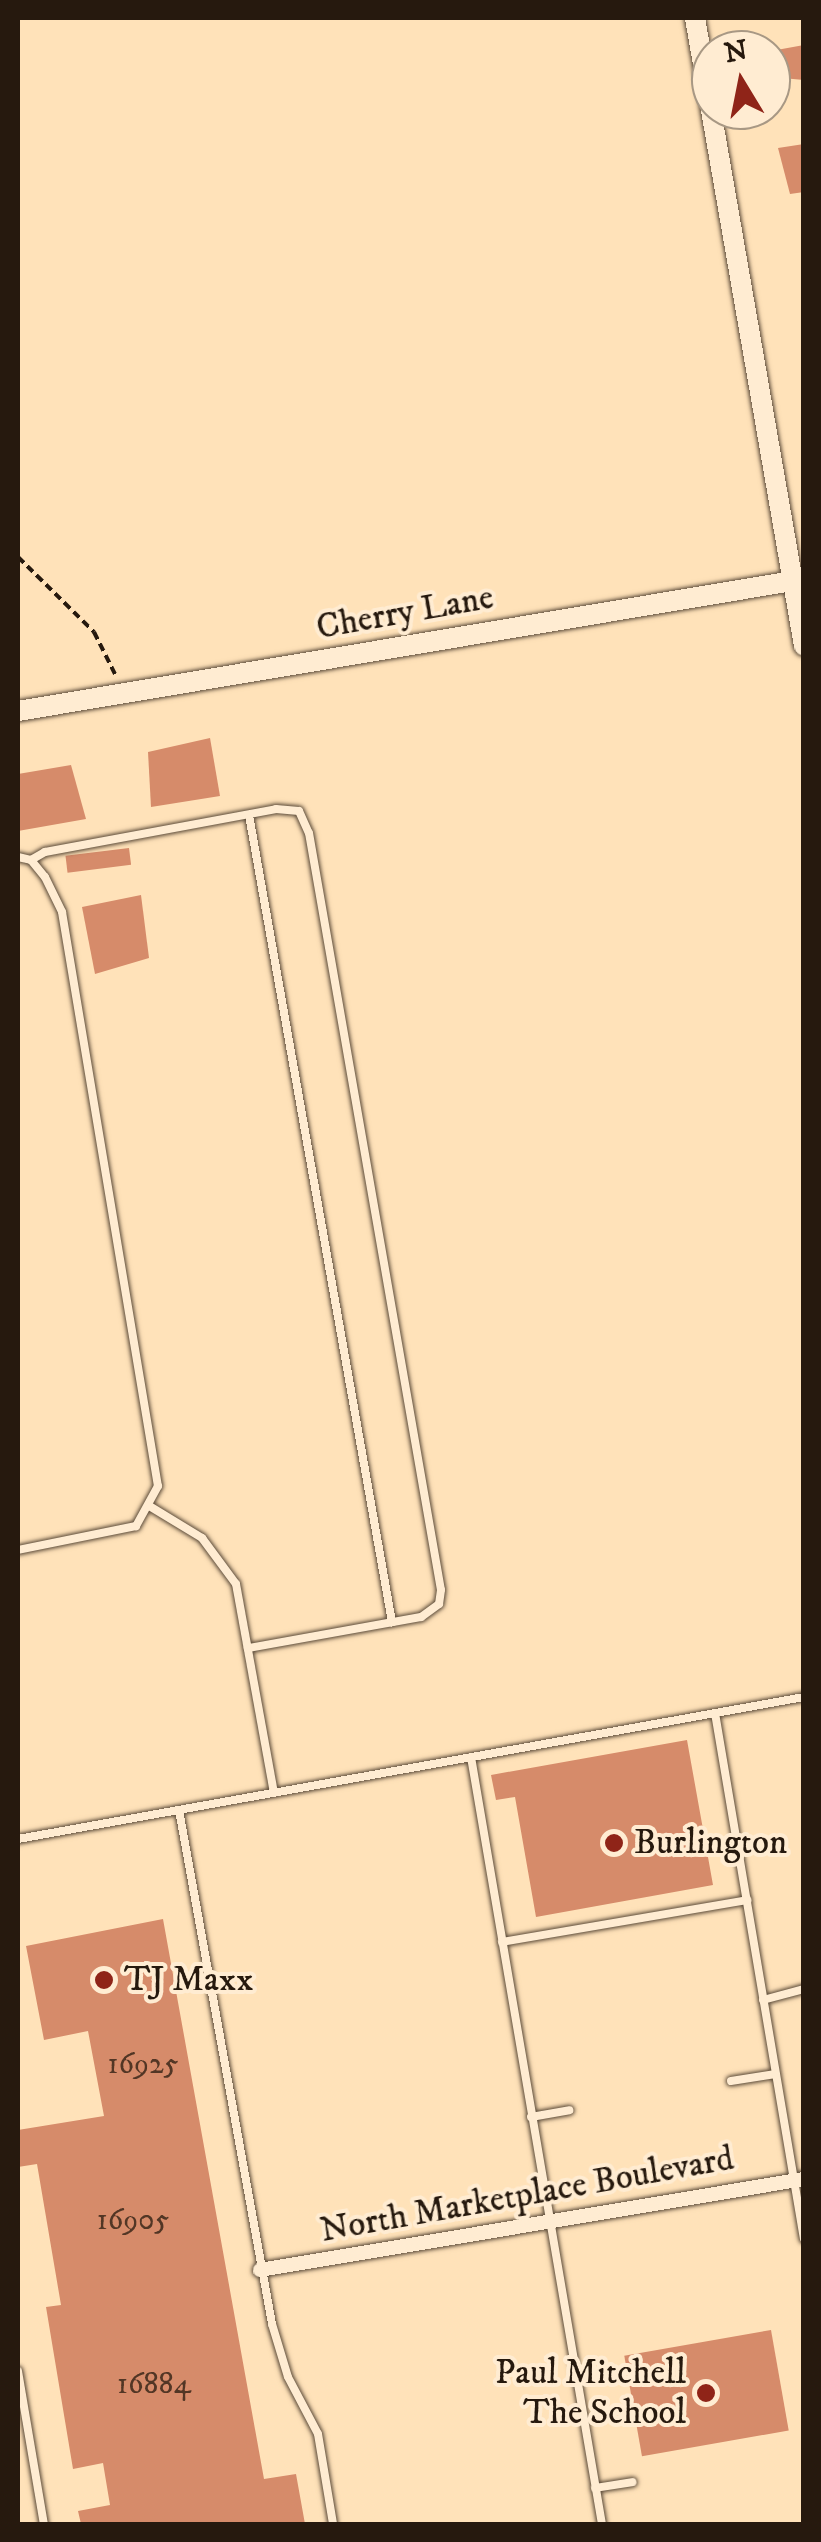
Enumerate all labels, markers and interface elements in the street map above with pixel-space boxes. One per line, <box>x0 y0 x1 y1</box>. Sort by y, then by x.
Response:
north arrow <box>691 30 791 130</box>
text: N <box>722 33 750 71</box>
street label: Cherry Lane <box>313 577 497 649</box>
place label: Burlington <box>634 1822 787 1864</box>
marker: Burlington <box>603 1832 625 1854</box>
place label: TJ Maxx <box>124 1959 253 2001</box>
marker: TJ Maxx <box>93 1969 115 1991</box>
house number: 16925 <box>108 2047 178 2083</box>
street label: North Marketplace Boulevard <box>317 2138 737 2252</box>
house number: 16905 <box>97 2203 169 2239</box>
place label: Paul Mitchell The School <box>495 2352 686 2434</box>
house number: 16884 <box>117 2367 191 2403</box>
marker: Paul Mitchell The School <box>695 2382 717 2404</box>

